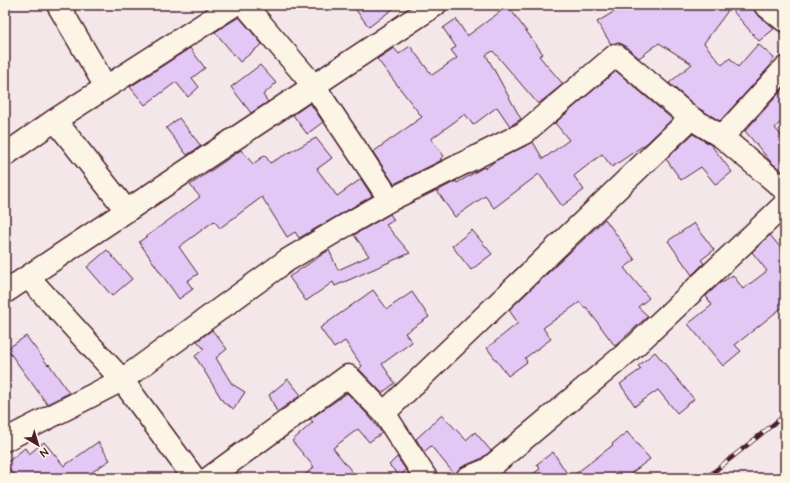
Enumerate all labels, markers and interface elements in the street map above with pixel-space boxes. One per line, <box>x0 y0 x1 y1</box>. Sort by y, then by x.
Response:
north arrow <box>18 425 58 465</box>
text: N <box>36 444 51 461</box>

